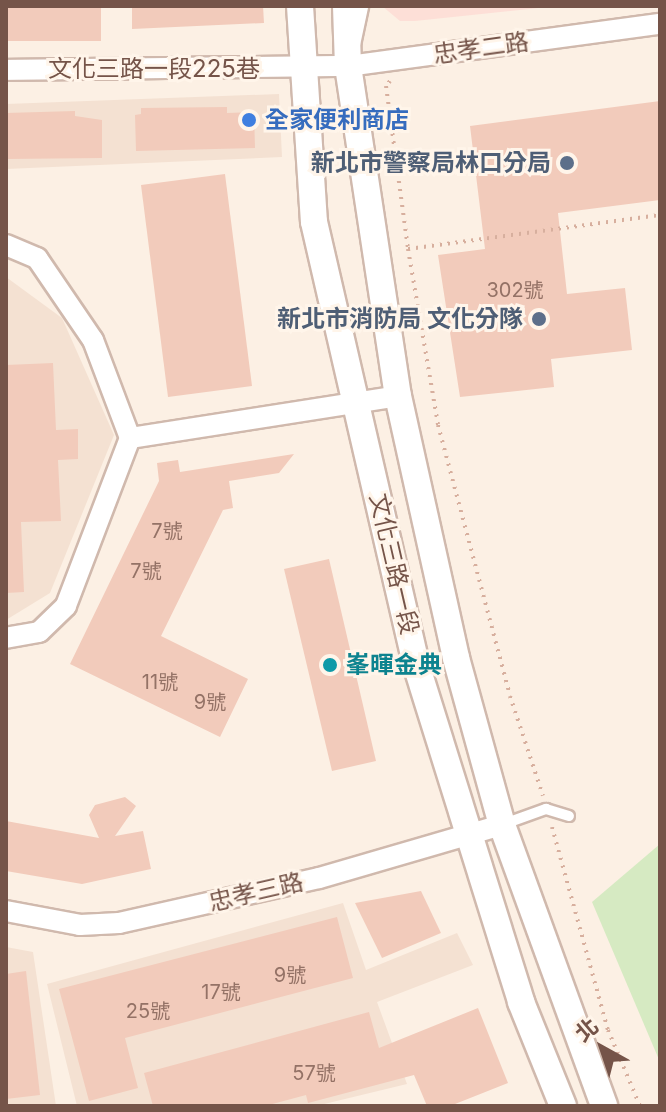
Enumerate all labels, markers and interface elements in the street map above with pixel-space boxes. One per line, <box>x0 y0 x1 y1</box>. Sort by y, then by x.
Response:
street label: 忠孝二路 <box>431 27 531 69</box>
street label: 文化三路一段225巷 <box>48 55 260 83</box>
place label: 全家便利商店 <box>265 106 409 134</box>
marker: 全家便利商店 <box>240 111 258 129</box>
place label: 新北市警察局林口分局 <box>311 149 551 177</box>
marker: 新北市警察局林口分局 <box>558 154 576 172</box>
house number: 302號 <box>486 278 544 302</box>
place label: 新北市消防局 文化分隊 <box>277 305 523 333</box>
marker: 新北市消防局 文化分隊 <box>530 310 548 328</box>
street label: 文化三路一段 <box>364 491 424 637</box>
house number: 7號 <box>151 519 183 543</box>
house number: 7號 <box>130 559 162 583</box>
place label: 峯暉金典 <box>346 651 442 679</box>
marker: 峯暉金典 <box>321 656 339 674</box>
house number: 11號 <box>142 670 178 694</box>
house number: 9號 <box>194 690 226 714</box>
street label: 忠孝三路 <box>206 867 306 917</box>
house number: 9號 <box>274 963 306 987</box>
house number: 17號 <box>201 980 241 1004</box>
house number: 25號 <box>126 999 170 1023</box>
north arrow <box>562 1008 642 1088</box>
text: 北 <box>570 1013 603 1047</box>
house number: 57號 <box>292 1061 336 1085</box>

